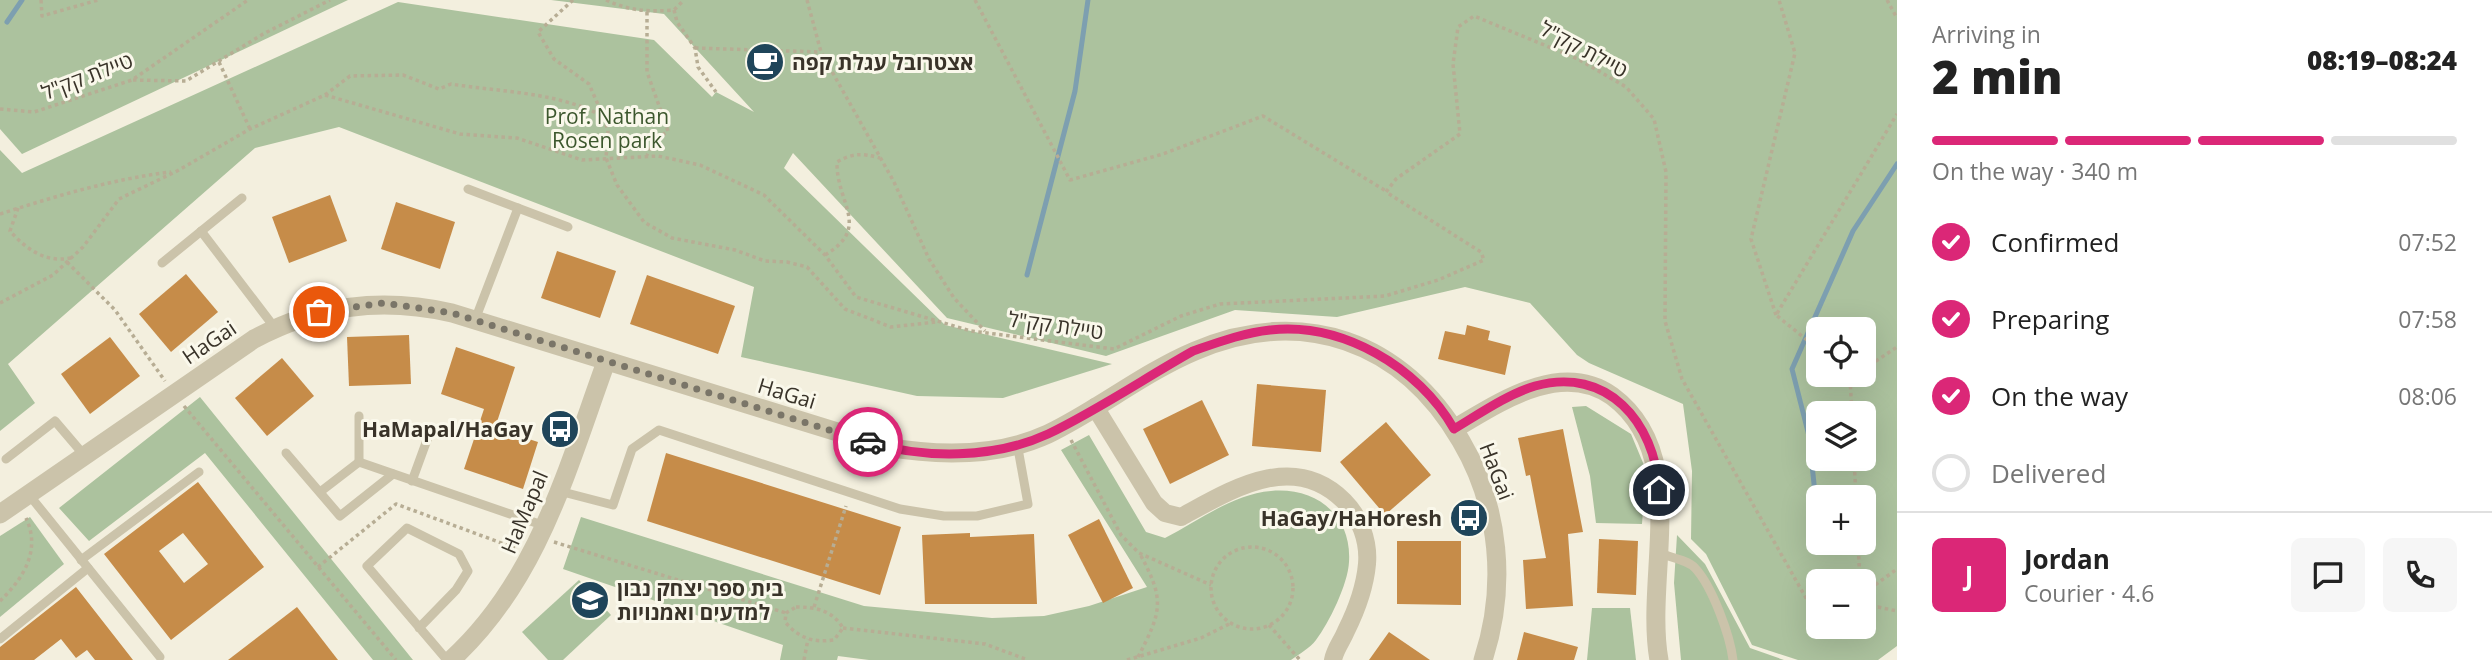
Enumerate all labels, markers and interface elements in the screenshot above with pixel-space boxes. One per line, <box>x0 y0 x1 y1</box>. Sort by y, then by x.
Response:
street label: טיילת קק"ל <box>1535 14 1633 84</box>
text: Arriving in <box>1932 18 2041 50</box>
cafe icon: אצטרובל עגלת קפה <box>744 41 786 83</box>
text: 08:19–08:24 <box>2307 42 2457 78</box>
text: 2 min <box>1932 45 2063 107</box>
street label: טיילת קק"ל <box>37 46 137 106</box>
place label: אצטרובל עגלת קפה <box>792 48 974 76</box>
park label: Prof. Nathan Rosen park <box>545 102 669 154</box>
text: On the way · 340 m <box>1932 155 2138 187</box>
icon: check <box>1932 223 1970 261</box>
text: Confirmed <box>1991 224 2119 260</box>
text: 07:52 <box>2398 226 2457 258</box>
pin <box>289 282 349 342</box>
icon: bag <box>300 293 338 331</box>
icon: check <box>1932 300 1970 338</box>
text: Preparing <box>1991 301 2109 337</box>
text: 07:58 <box>2398 303 2457 335</box>
street label: טיילת קק"ל <box>1007 304 1105 346</box>
street label: HaGai <box>177 314 241 370</box>
map controls <box>1806 317 1876 639</box>
button: locate <box>1806 317 1876 387</box>
street label: HaGai <box>755 371 819 415</box>
icon: check <box>1932 377 1970 415</box>
text: On the way <box>1991 378 2128 414</box>
text: 08:06 <box>2398 380 2457 412</box>
button: layers <box>1806 401 1876 471</box>
courier <box>833 407 903 477</box>
bus stop icon: HaMapal/HaGay <box>539 408 581 450</box>
place label: HaMapal/HaGay <box>362 415 533 443</box>
icon: car <box>849 423 887 461</box>
street label: HaGai <box>1473 438 1521 504</box>
text: Delivered <box>1991 455 2106 491</box>
pin <box>1629 460 1689 520</box>
street label: HaMapal <box>494 466 554 558</box>
icon: home <box>1640 471 1678 509</box>
button: + <box>1806 485 1876 555</box>
bus stop icon: HaGay/HaHoresh <box>1448 497 1490 539</box>
place label: HaGay/HaHoresh <box>1261 504 1442 532</box>
button: chat <box>2291 538 2365 612</box>
button: phone <box>2383 538 2457 612</box>
text: Jordan <box>2024 541 2110 577</box>
text: J <box>1965 557 1973 593</box>
button: − <box>1806 569 1876 639</box>
place label: בית ספר יצחק נבון למדעים ואמנויות <box>617 574 783 626</box>
text: Courier · 4.6 <box>2024 577 2154 609</box>
school or university icon: בית ספר יצחק נבון למדעים ואמנויות <box>569 579 611 621</box>

